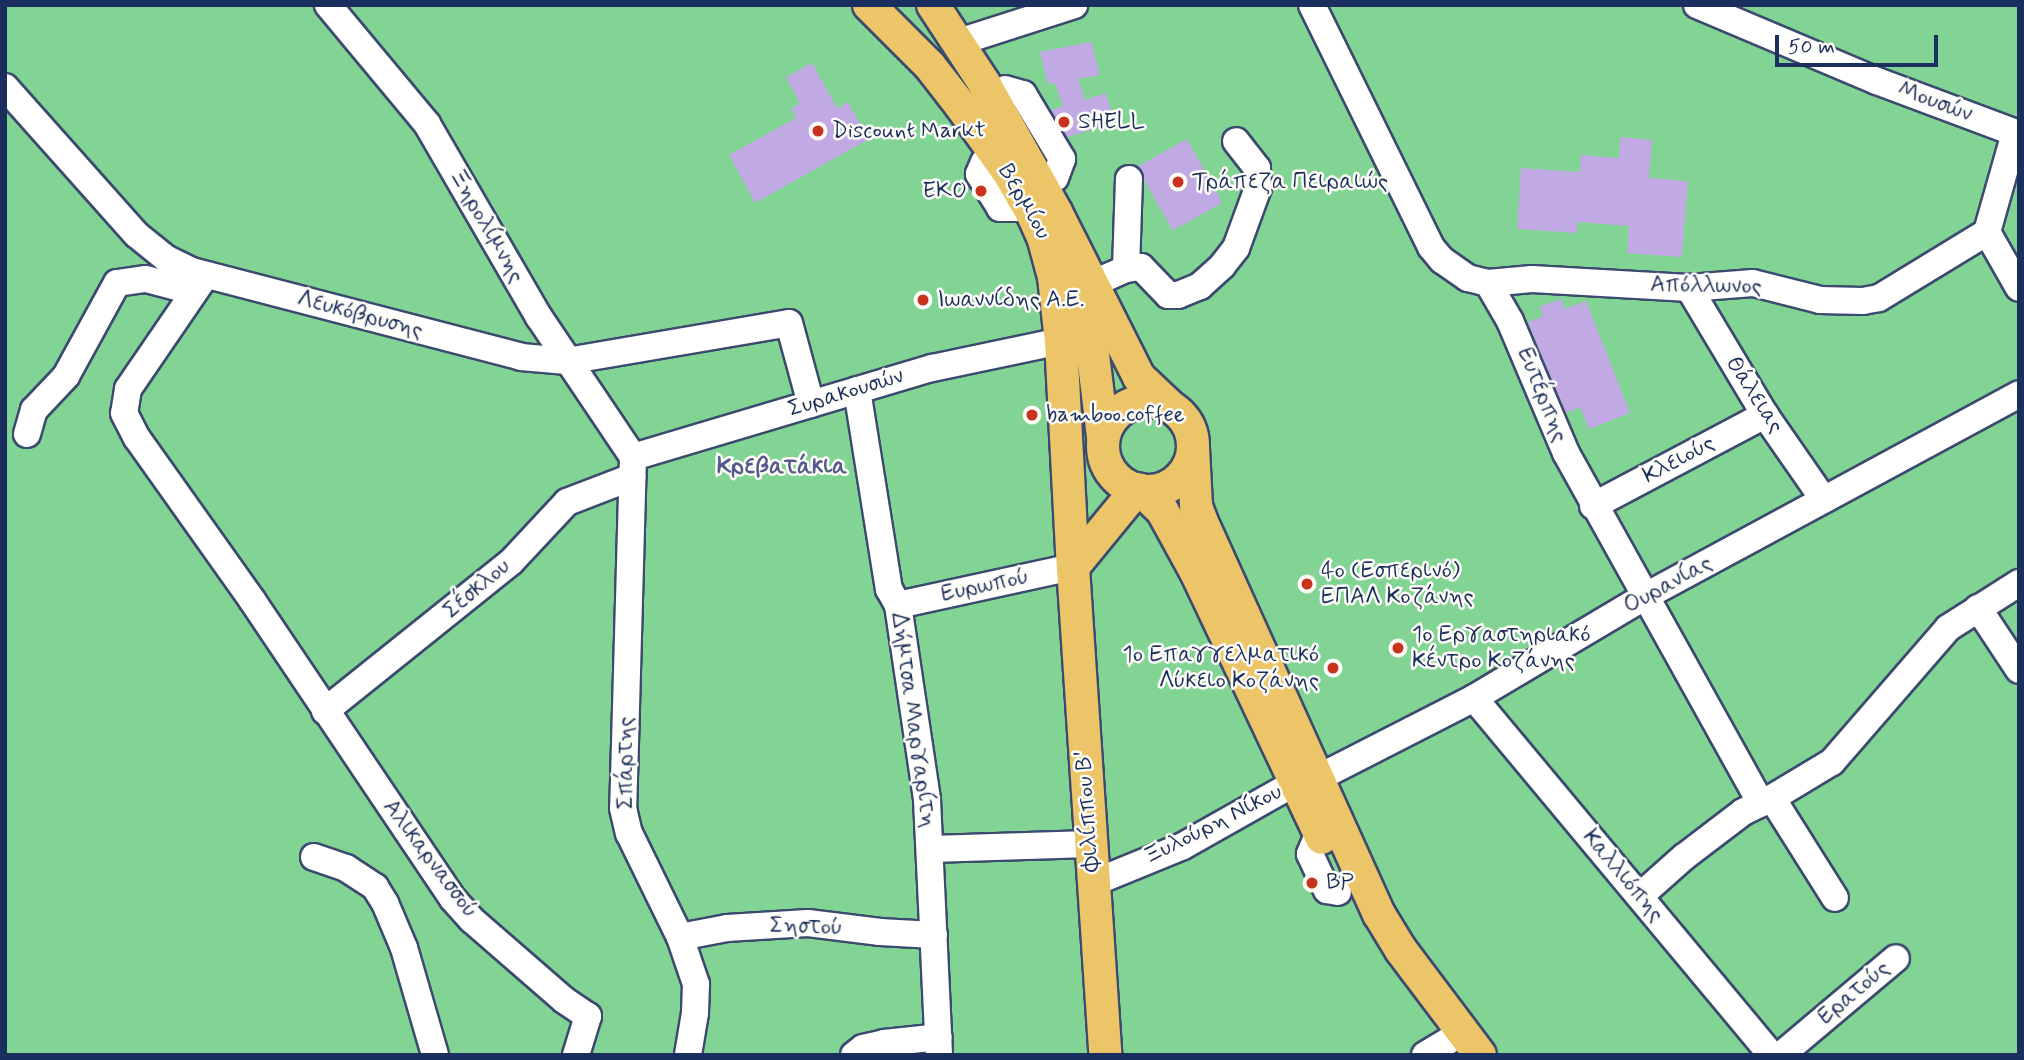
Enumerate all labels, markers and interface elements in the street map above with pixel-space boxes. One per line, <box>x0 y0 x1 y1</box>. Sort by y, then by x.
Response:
scale bar <box>1779 21 1942 65</box>
text: 50 m <box>1788 33 1835 61</box>
street label: Μουσών <box>1894 75 1976 129</box>
place label: SHELL <box>1078 108 1145 136</box>
marker: SHELL <box>1056 114 1072 130</box>
place label: Discount Markt <box>832 117 988 145</box>
marker: Discount Markt <box>810 123 826 139</box>
street label: Βερμίου <box>991 160 1057 244</box>
street label: Ξηρολίμνης <box>442 164 530 288</box>
place label: Τράπεζα Πειραιώς <box>1192 168 1388 196</box>
marker: Τράπεζα Πειραιώς <box>1170 174 1186 190</box>
place label: EKO <box>922 177 967 205</box>
marker: EKO <box>973 183 989 199</box>
street label: Απόλλωνος <box>1650 271 1762 301</box>
street label: Λευκόβρυσης <box>294 285 426 345</box>
place label: Ιωαννίδης Α.Ε. <box>937 286 1085 314</box>
marker: Ιωαννίδης Α.Ε. <box>915 292 931 308</box>
street label: Ευτέρπης <box>1511 344 1573 446</box>
street label: Θάλειας <box>1719 351 1789 439</box>
street label: Συρακουσών <box>785 362 907 424</box>
place label: bamboo.coffee <box>1046 401 1185 429</box>
marker: bamboo.coffee <box>1024 407 1040 423</box>
street label: Κλειούς <box>1638 430 1720 490</box>
district label: Κρεβατάκια <box>717 453 847 481</box>
street label: Ουρανίας <box>1619 549 1717 621</box>
street label: Σέσκλου <box>438 553 516 625</box>
place label: 4ο (Εσπερινό) ΕΠΑΛ Κοζάνης <box>1321 557 1474 611</box>
street label: Ευρωπού <box>939 563 1031 609</box>
marker: 4ο (Εσπερινό) ΕΠΑΛ Κοζάνης <box>1299 576 1315 592</box>
street label: Δήμτσα Μαργαρίτη <box>884 611 942 829</box>
place label: 1ο Εργαστηριακό Κέντρο Κοζάνης <box>1412 621 1590 675</box>
marker: 1ο Εργαστηριακό Κέντρο Κοζάνης <box>1390 640 1406 656</box>
place label: 1ο Επαγγελματικό Λύκειο Κοζάνης <box>1123 641 1319 695</box>
marker: 1ο Επαγγελματικό Λύκειο Κοζάνης <box>1325 660 1341 676</box>
street label: Σπάρτης <box>612 717 640 809</box>
street label: Φιλίππου Β' <box>1070 750 1106 872</box>
street label: Ξυλούρη Νίκου <box>1139 778 1287 872</box>
street label: Αλικαρνασσού <box>376 794 484 924</box>
street label: Καλλιόπης <box>1576 824 1670 928</box>
place label: BP <box>1326 869 1354 897</box>
marker: BP <box>1304 875 1320 891</box>
street label: Σηστού <box>769 912 843 942</box>
street label: Ερατούς <box>1812 955 1896 1031</box>

